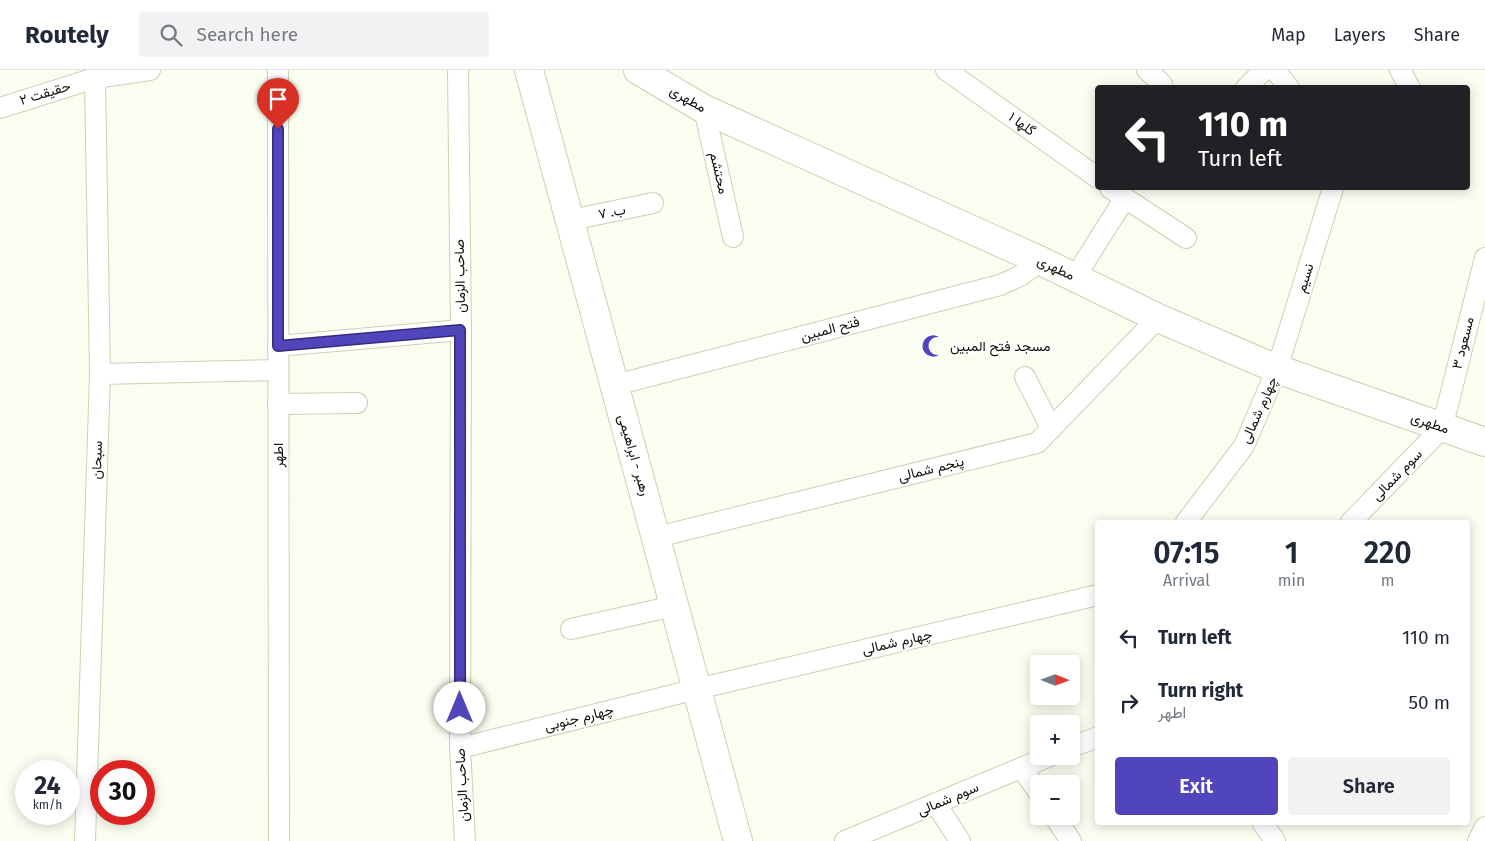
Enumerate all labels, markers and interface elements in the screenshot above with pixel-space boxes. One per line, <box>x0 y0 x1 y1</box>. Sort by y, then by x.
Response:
search box <box>139 12 489 57</box>
text: Routely <box>25 21 109 49</box>
icon: search <box>157 21 185 49</box>
text: Search here <box>197 23 298 46</box>
text: Map <box>1271 24 1306 46</box>
text: Layers <box>1334 24 1386 46</box>
text: Share <box>1414 24 1460 46</box>
street label: حقیقت ۲ <box>17 77 73 109</box>
pin <box>257 78 299 129</box>
street label: مطهری <box>667 82 709 116</box>
icon: arrive <box>264 85 292 113</box>
text: 110 m <box>1198 103 1288 145</box>
icon: left <box>1115 105 1180 170</box>
street label: گلها ۱ <box>1005 109 1039 139</box>
text: Turn left <box>1198 145 1282 172</box>
street label: محتشم <box>706 150 732 196</box>
street label: ب. ۷ <box>597 201 627 223</box>
street label: صاحب الزمان <box>451 239 469 313</box>
street label: مطهری <box>1035 252 1077 284</box>
street label: نسیم <box>1293 261 1317 295</box>
street label: فتح المبین <box>799 313 862 347</box>
street label: مسعود ۳ <box>1448 315 1478 371</box>
mosque icon: مسجد فتح المبین <box>920 333 946 359</box>
place label: مسجد فتح المبین <box>950 338 1051 357</box>
street label: چهارم شمالی <box>1237 374 1282 447</box>
street label: مطهری <box>1409 409 1451 437</box>
street label: رهبر - ابراهیمی <box>614 412 654 498</box>
street label: سبحان <box>88 440 106 480</box>
street label: اطهر <box>270 443 287 468</box>
street label: سوم شمالی <box>1368 446 1426 504</box>
street label: پنجم شمالی <box>896 453 966 486</box>
text: 07:15 <box>1153 535 1220 571</box>
text: 1 <box>1285 535 1298 571</box>
text: 220 <box>1364 535 1412 571</box>
text: Arrival <box>1163 571 1210 590</box>
text: min <box>1278 571 1305 590</box>
text: m <box>1381 571 1395 590</box>
icon: left <box>1115 624 1143 652</box>
street label: چهارم شمالی <box>860 626 934 659</box>
text: Turn left <box>1158 626 1232 649</box>
text: 110 m <box>1402 626 1450 649</box>
north arrow <box>1030 655 1080 705</box>
map controls <box>1030 655 1080 825</box>
text: Turn right <box>1158 679 1243 702</box>
position arrow <box>433 681 485 733</box>
icon: right <box>1115 689 1143 717</box>
text: 50 m <box>1409 691 1450 714</box>
street label: چهارم جنوبی <box>543 701 616 736</box>
text: اطهر <box>1158 703 1186 722</box>
button: + <box>1030 715 1080 765</box>
street label: صاحب الزمان <box>452 747 472 822</box>
button: Exit <box>1115 757 1278 815</box>
button: Share <box>1288 757 1450 815</box>
speed limit sign: 30 <box>90 760 155 825</box>
text: 24 <box>34 771 61 801</box>
button: − <box>1030 775 1080 825</box>
street label: سوم شمالی <box>915 778 981 820</box>
text: km/h <box>33 798 62 812</box>

